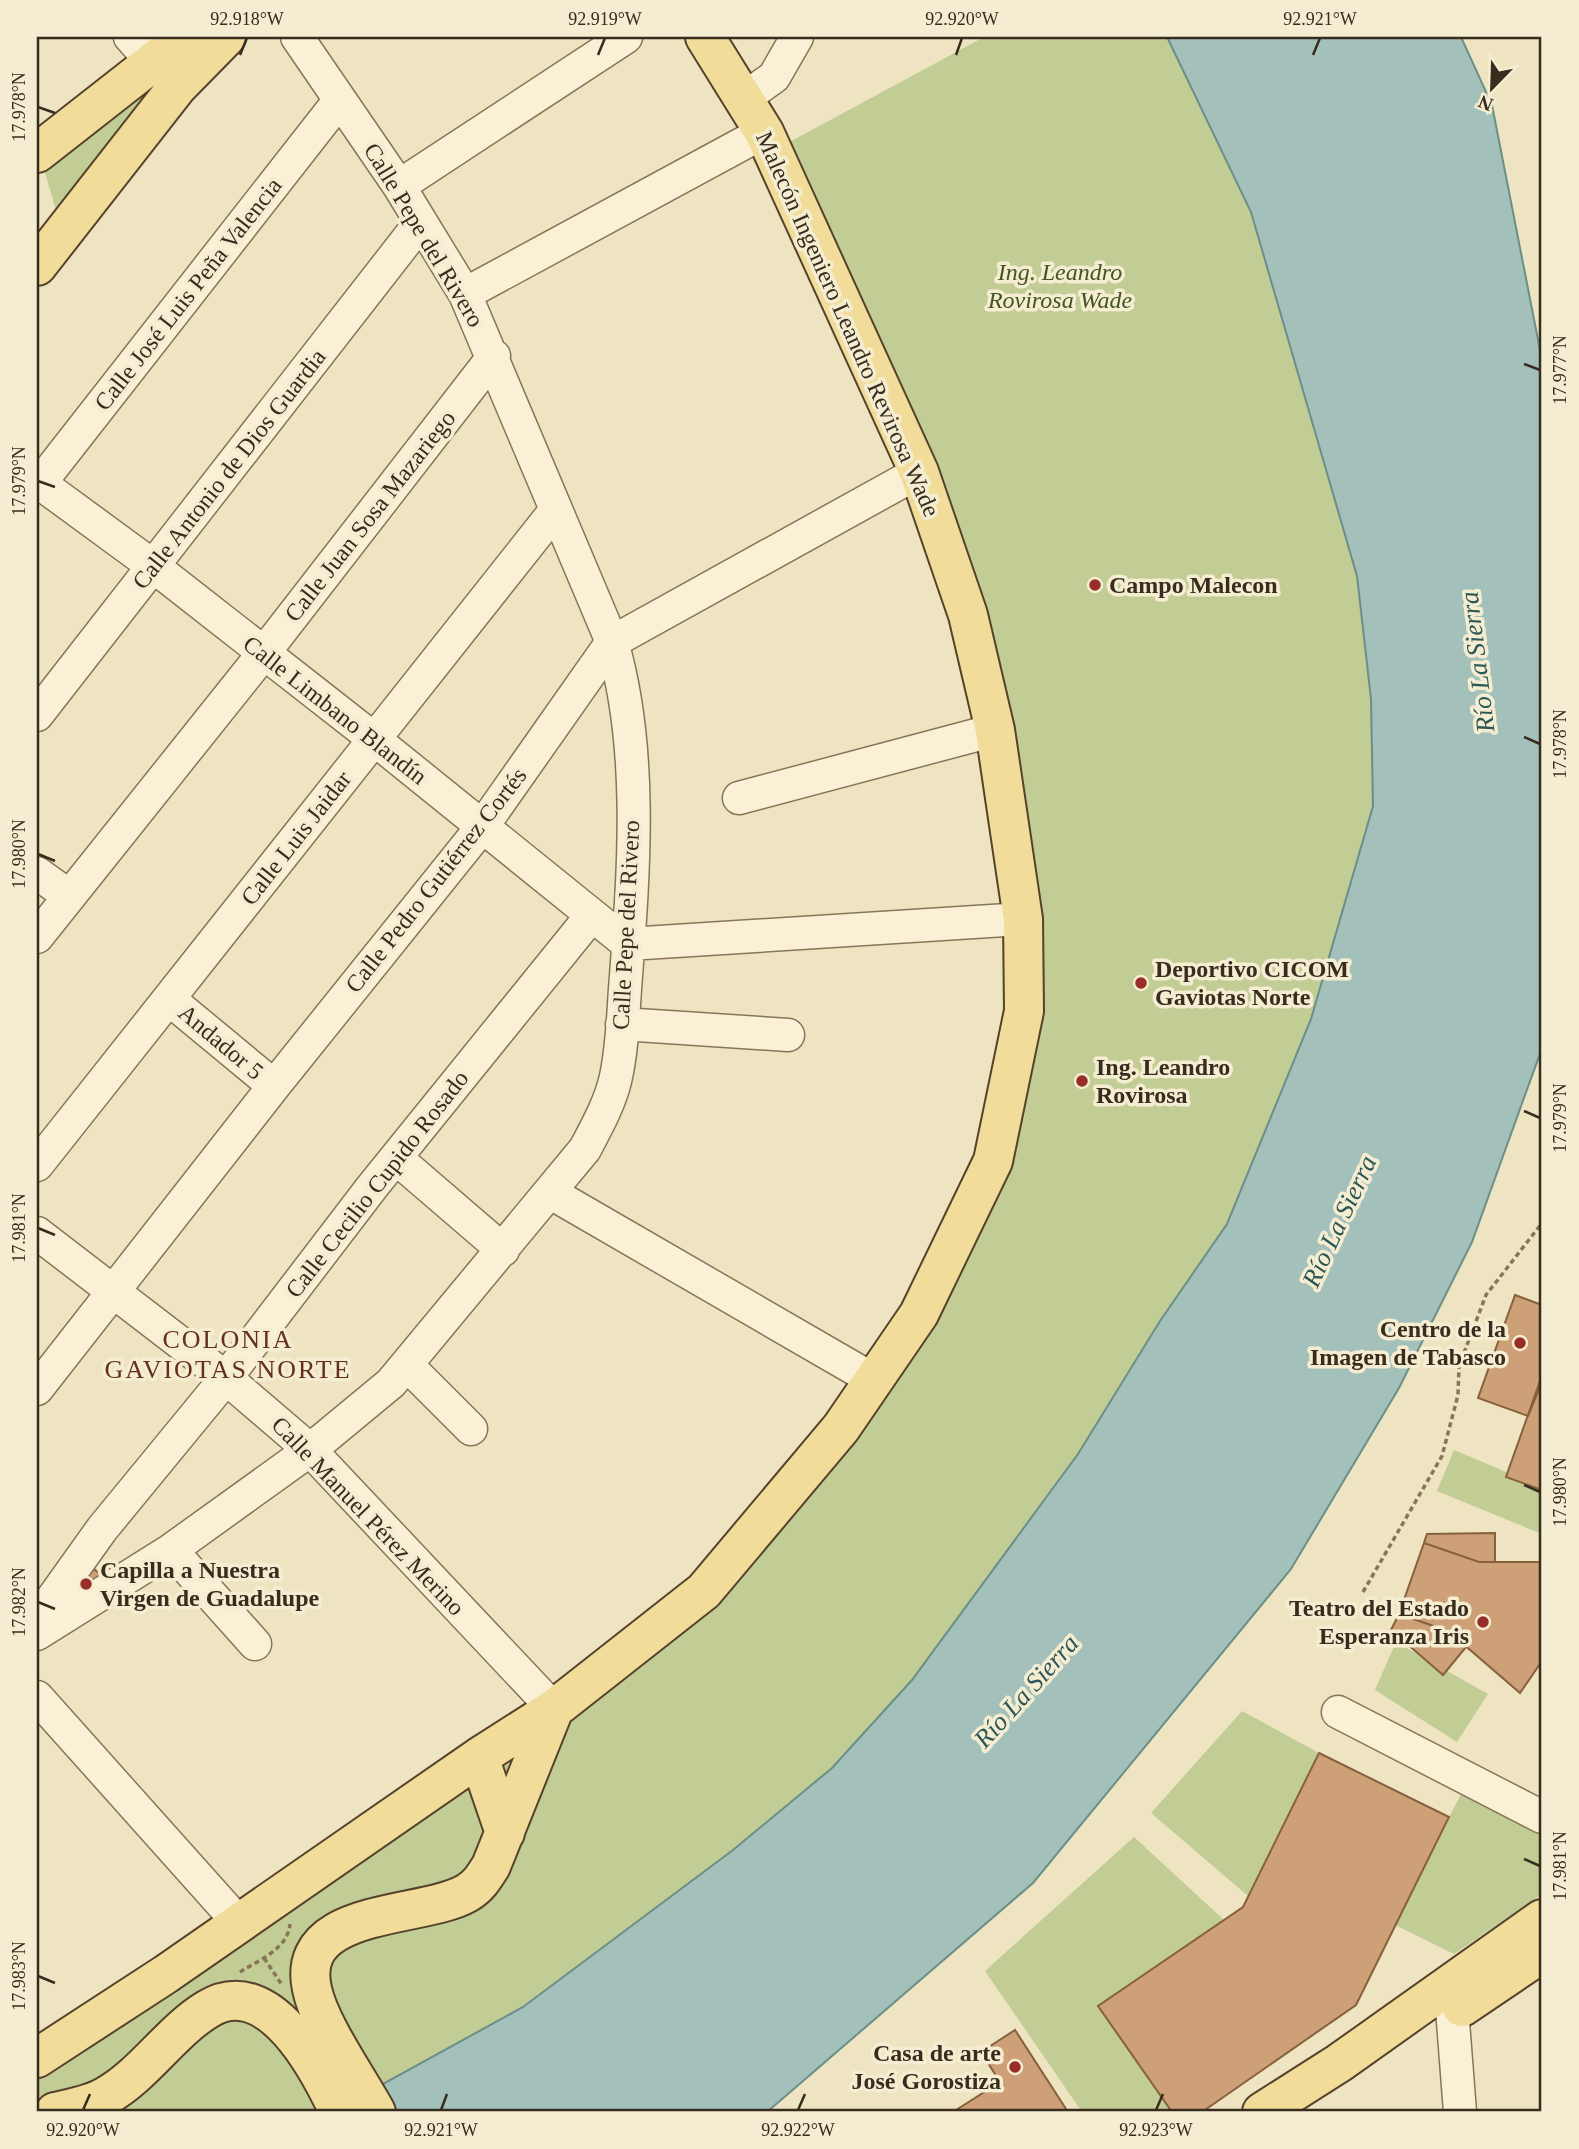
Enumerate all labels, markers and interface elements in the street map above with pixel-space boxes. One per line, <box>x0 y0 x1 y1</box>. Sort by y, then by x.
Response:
text: 92.918°W <box>210 9 284 29</box>
text: 92.919°W <box>568 9 642 29</box>
text: 92.920°W <box>925 9 999 29</box>
text: 92.921°W <box>1283 9 1357 29</box>
north arrow <box>1456 52 1526 122</box>
text: 17.978°N <box>9 72 29 142</box>
text: N <box>1475 91 1496 116</box>
street label: Malecón Ingeniero Leandro Revirosa Wade <box>751 127 945 521</box>
street label: Calle Pepe del Rivero <box>359 138 489 332</box>
street label: Calle José Luis Peña Valencia <box>89 172 287 415</box>
park label: Ing. Leandro Rovirosa Wade <box>987 259 1132 313</box>
text: 17.977°N <box>1550 335 1570 405</box>
street label: Calle Antonio de Dios Guardia <box>127 344 331 594</box>
street label: Calle Juan Sosa Mazariego <box>280 405 460 627</box>
text: 17.979°N <box>9 446 29 516</box>
place label: Campo Malecon <box>1109 572 1278 598</box>
marker: Campo Malecon <box>1087 577 1103 593</box>
water label: Río La Sierra <box>1454 590 1501 735</box>
street label: Calle Limbano Blandín <box>238 630 432 790</box>
text: 17.978°N <box>1550 709 1570 779</box>
street label: Calle Pedro Gutiérrez Cortés <box>340 762 532 998</box>
street label: Calle Luis Jaidar <box>236 766 356 910</box>
text: 17.980°N <box>9 819 29 889</box>
street label: Calle Pepe del Rivero <box>608 819 644 1031</box>
place label: Deportivo CICOM Gaviotas Norte <box>1155 956 1349 1010</box>
marker: Deportivo CICOM Gaviotas Norte <box>1133 975 1149 991</box>
street label: Andador 5 <box>174 999 268 1085</box>
place label: Ing. Leandro Rovirosa <box>1096 1054 1230 1108</box>
street label: Calle Cecilio Cupido Rosado <box>280 1065 474 1303</box>
marker: Ing. Leandro Rovirosa <box>1074 1073 1090 1089</box>
text: 17.979°N <box>1550 1083 1570 1153</box>
water label: Río La Sierra <box>1296 1151 1383 1292</box>
text: 17.981°N <box>9 1193 29 1263</box>
place label: Centro de la Imagen de Tabasco <box>1310 1316 1506 1370</box>
district label: COLONIA GAVIOTAS NORTE <box>104 1325 352 1384</box>
marker: Centro de la Imagen de Tabasco <box>1512 1335 1528 1351</box>
street label: Calle Manuel Pérez Merino <box>266 1411 470 1621</box>
text: 17.980°N <box>1550 1457 1570 1527</box>
place label: Capilla a Nuestra Virgen de Guadalupe <box>100 1557 319 1611</box>
text: 17.982°N <box>9 1567 29 1637</box>
marker: Capilla a Nuestra Virgen de Guadalupe <box>78 1576 94 1592</box>
place label: Teatro del Estado Esperanza Iris <box>1289 1595 1469 1649</box>
marker: Teatro del Estado Esperanza Iris <box>1475 1614 1491 1630</box>
water label: Río La Sierra <box>968 1629 1085 1754</box>
text: 17.981°N <box>1550 1831 1570 1901</box>
text: 17.983°N <box>9 1941 29 2011</box>
place label: Casa de arte José Gorostiza <box>851 2040 1001 2094</box>
marker: Casa de arte José Gorostiza <box>1007 2059 1023 2075</box>
text: 92.920°W <box>46 2120 120 2140</box>
text: 92.921°W <box>404 2120 478 2140</box>
text: 92.922°W <box>761 2120 835 2140</box>
text: 92.923°W <box>1119 2120 1193 2140</box>

